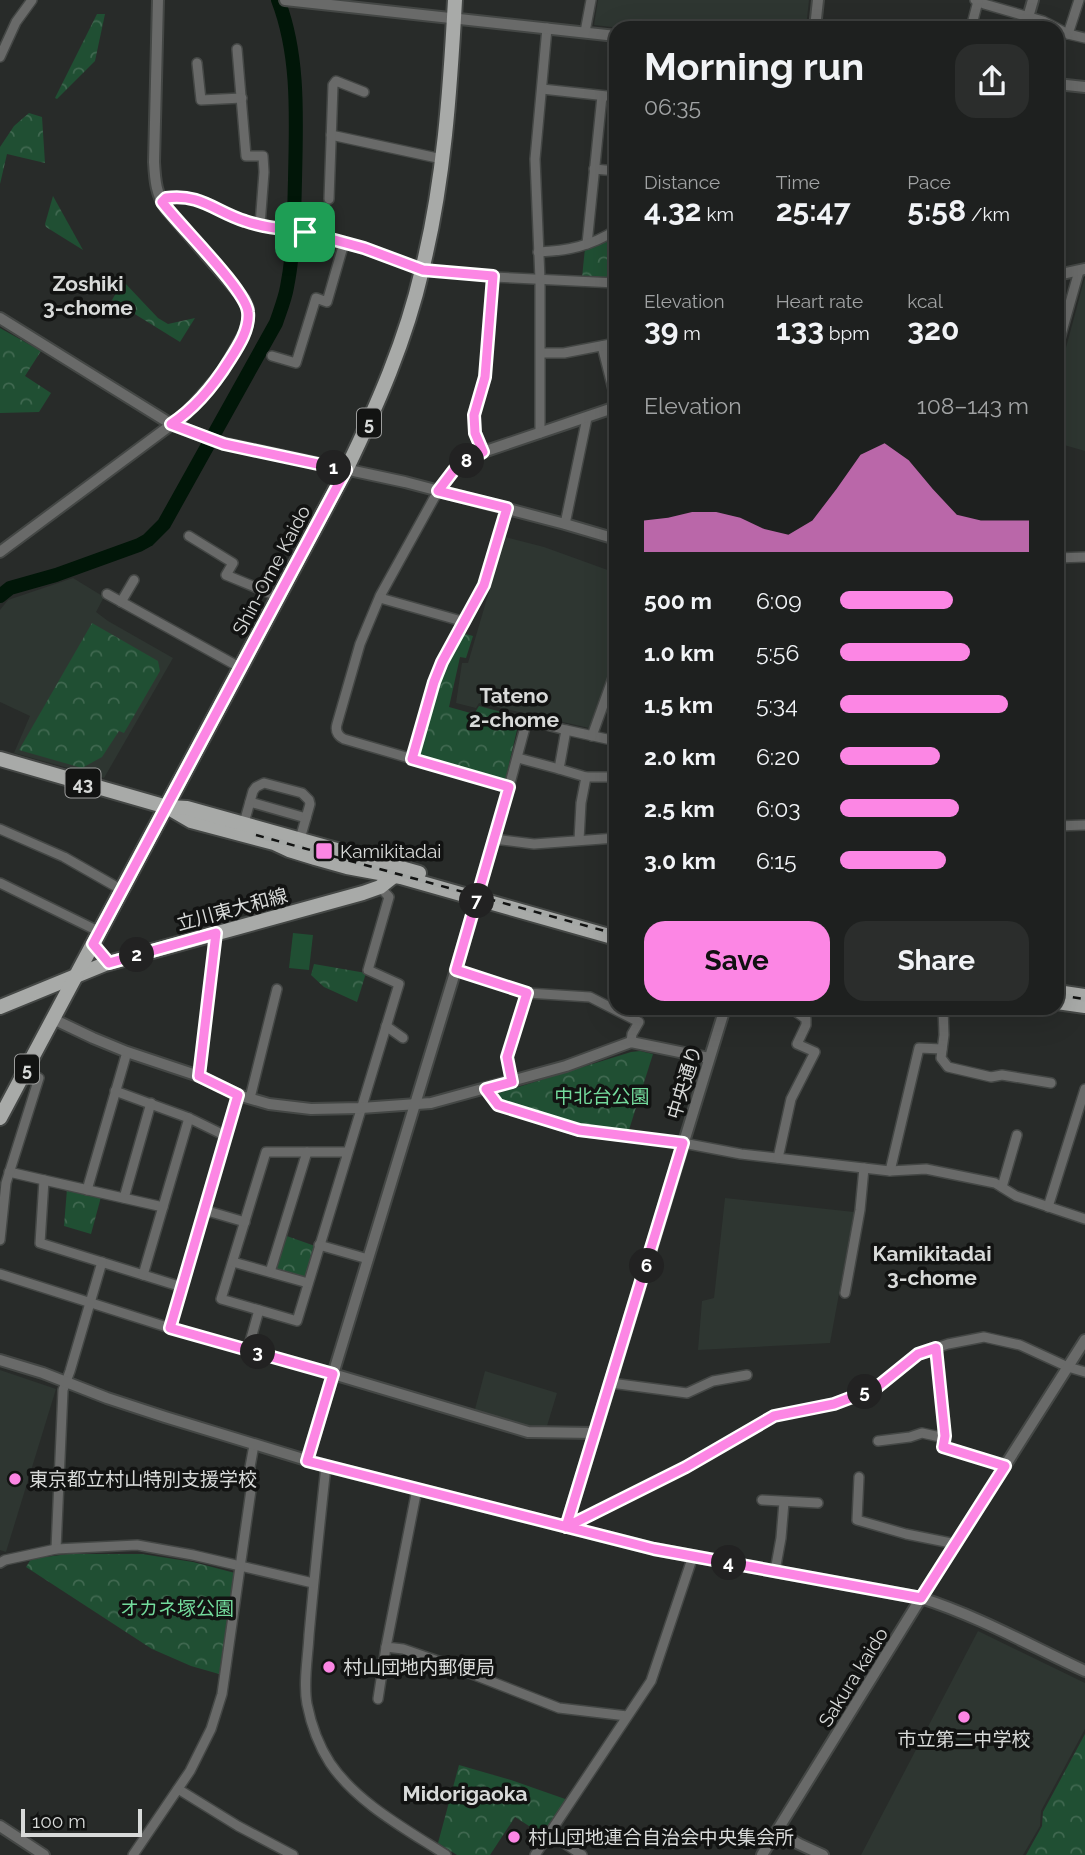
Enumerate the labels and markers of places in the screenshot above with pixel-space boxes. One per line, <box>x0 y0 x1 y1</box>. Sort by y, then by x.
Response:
pin <box>275 202 335 262</box>
pin: 8 <box>449 444 484 478</box>
pin: 1 <box>316 450 352 486</box>
place label: Kamikitadai <box>340 840 441 862</box>
marker: Kamikitadai <box>314 841 334 861</box>
pin: 7 <box>460 884 494 918</box>
pin: 2 <box>120 937 154 972</box>
pin: 6 <box>630 1248 664 1284</box>
pin: 3 <box>240 1334 276 1370</box>
pin: 5 <box>848 1374 882 1410</box>
place label: 東京都立村山特別支援学校 <box>29 1468 257 1490</box>
marker: 東京都立村山特別支援学校 <box>7 1471 23 1487</box>
pin: 4 <box>712 1546 746 1580</box>
place label: 村山団地内郵便局 <box>343 1656 495 1678</box>
marker: 村山団地内郵便局 <box>321 1659 337 1675</box>
marker: 市立第二中学校 <box>956 1709 972 1725</box>
place label: 市立第二中学校 <box>897 1728 1031 1750</box>
place label: 村山団地連合自治会中央集会所 <box>528 1826 794 1848</box>
marker: 村山団地連合自治会中央集会所 <box>506 1829 522 1845</box>

